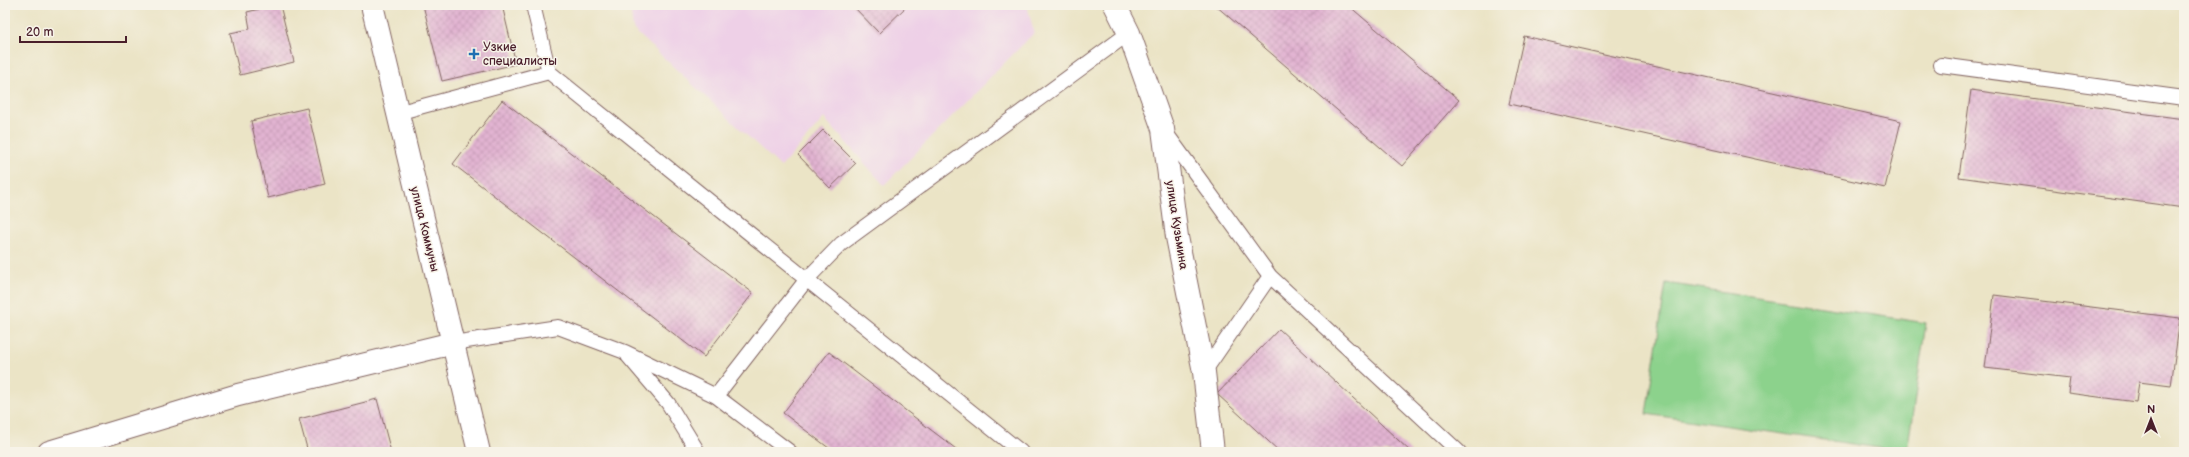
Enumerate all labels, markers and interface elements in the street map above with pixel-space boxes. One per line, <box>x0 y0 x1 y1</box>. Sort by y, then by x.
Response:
scale bar <box>20 18 126 44</box>
text: 20 m <box>26 25 53 40</box>
place label: Узкие специалисты <box>483 40 557 69</box>
marker: Узкие специалисты <box>468 48 480 60</box>
street label: улица Кузьмина <box>1162 179 1191 271</box>
street label: улица Коммуны <box>407 185 442 273</box>
north arrow <box>2131 399 2171 439</box>
text: N <box>2147 403 2155 416</box>

